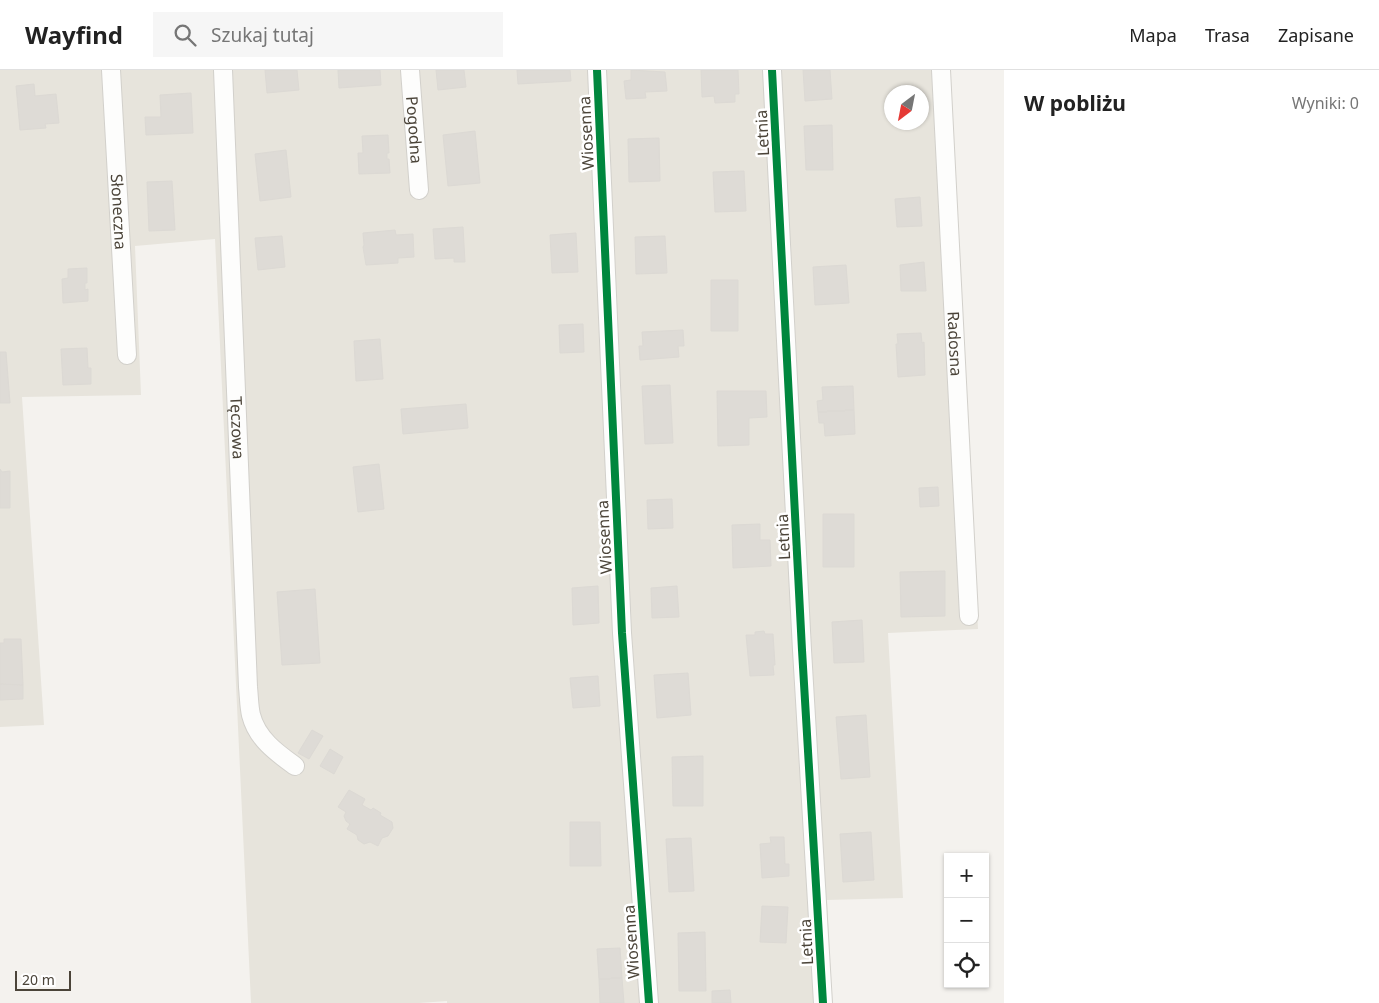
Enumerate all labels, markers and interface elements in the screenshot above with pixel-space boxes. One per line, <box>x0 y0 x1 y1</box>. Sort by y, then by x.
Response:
search box <box>153 12 503 57</box>
text: Wayfind <box>25 18 123 51</box>
icon: search <box>171 21 199 49</box>
text: Szukaj tutaj <box>211 22 314 48</box>
text: Mapa <box>1129 23 1177 47</box>
text: Trasa <box>1205 23 1250 47</box>
text: Zapisane <box>1278 23 1354 47</box>
north arrow <box>884 85 929 130</box>
text: W pobliżu <box>1024 89 1126 117</box>
text: Wyniki: 0 <box>1292 92 1359 114</box>
street label: Pogodna <box>401 95 428 164</box>
street label: Wiosenna <box>573 95 599 171</box>
street label: Letnia <box>750 109 774 157</box>
street label: Słoneczna <box>106 173 132 250</box>
street label: Radosna <box>942 311 968 377</box>
street label: Tęczowa <box>225 396 250 460</box>
street label: Wiosenna <box>591 499 617 575</box>
street label: Letnia <box>771 513 795 561</box>
map controls <box>944 853 989 988</box>
button: + <box>944 853 989 898</box>
button: − <box>944 898 989 943</box>
street label: Wiosenna <box>617 904 645 980</box>
street label: Letnia <box>794 918 818 966</box>
button: locate <box>944 943 989 988</box>
scale bar <box>15 968 71 991</box>
text: 20 m <box>22 970 55 989</box>

